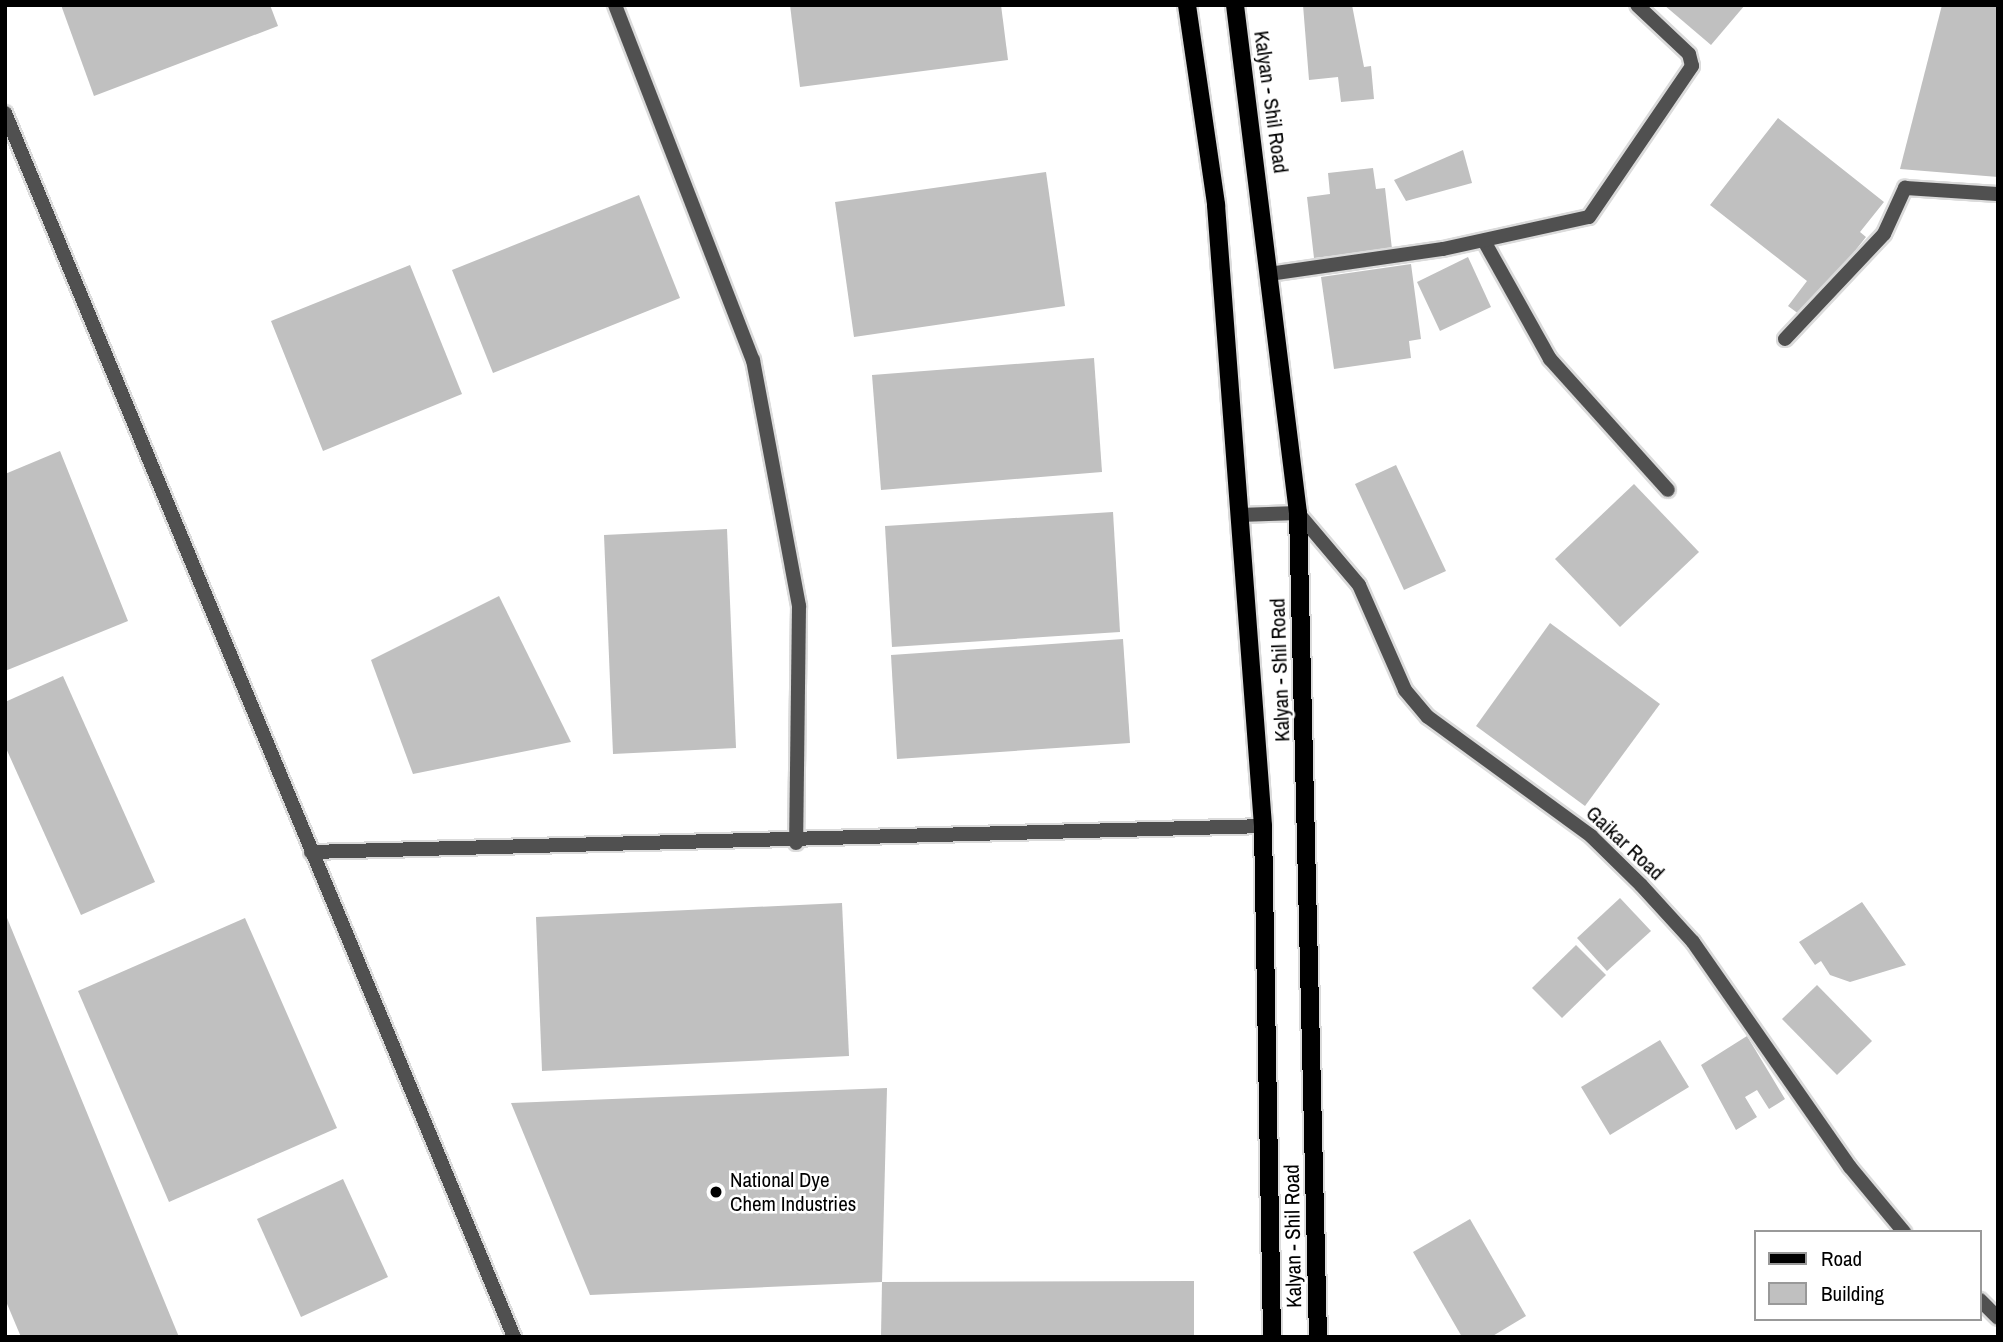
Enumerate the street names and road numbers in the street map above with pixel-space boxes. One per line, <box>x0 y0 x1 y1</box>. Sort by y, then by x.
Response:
street label: Kalyan - Shil Road <box>1249 29 1293 175</box>
street label: Kalyan - Shil Road <box>1265 598 1295 742</box>
street label: Gaikar Road <box>1581 800 1669 886</box>
street label: Kalyan - Shil Road <box>1279 1164 1307 1308</box>

